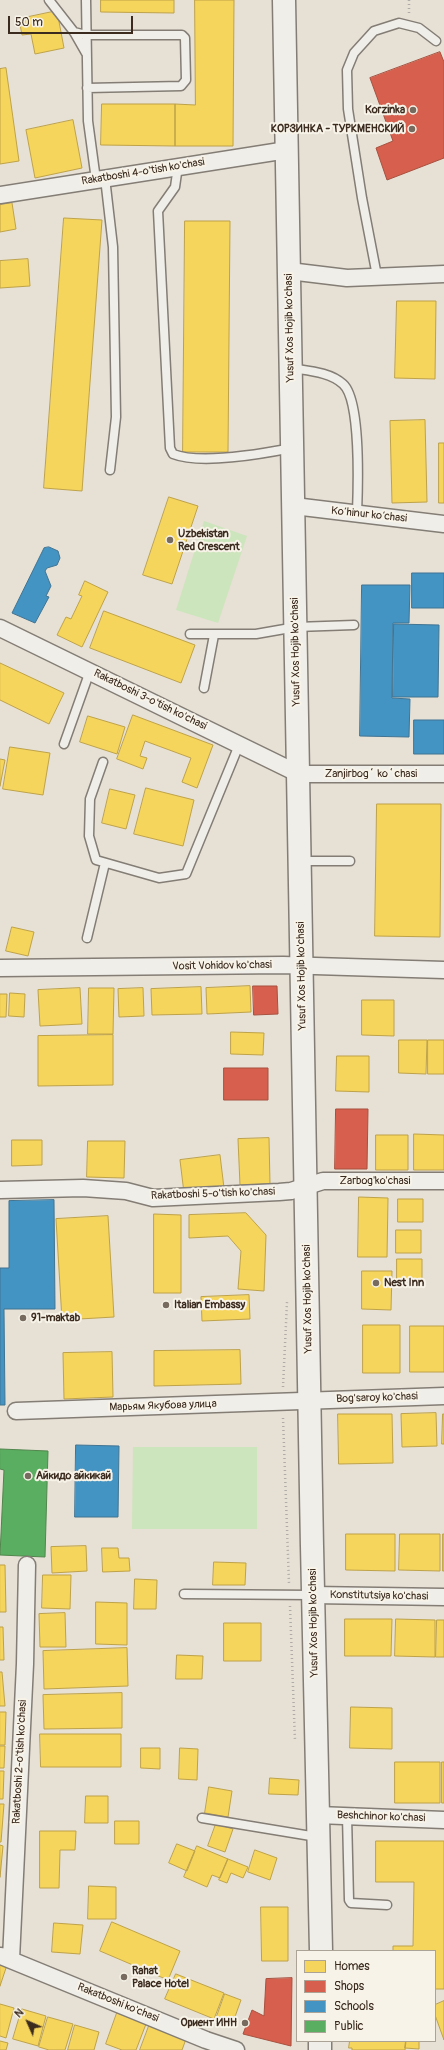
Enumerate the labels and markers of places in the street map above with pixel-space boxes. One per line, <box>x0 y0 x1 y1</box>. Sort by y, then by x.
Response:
place label: Korzinka <box>365 103 405 117</box>
marker: Korzinka <box>408 105 418 115</box>
place label: КОРЗИНКА - ТУРКМЕНСКИЙ <box>271 122 404 136</box>
marker: КОРЗИНКА - ТУРКМЕНСКИЙ <box>407 124 417 134</box>
place label: Uzbekistan Red Crescent <box>178 527 240 553</box>
marker: Uzbekistan Red Crescent <box>165 535 175 545</box>
place label: Nest Inn <box>384 1276 424 1290</box>
marker: Nest Inn <box>371 1278 381 1288</box>
place label: Italian Embassy <box>174 1298 245 1312</box>
marker: Italian Embassy <box>161 1300 171 1310</box>
place label: 91-maktab <box>31 1311 80 1325</box>
marker: 91-maktab <box>18 1313 28 1323</box>
place label: Айкидо айкикай <box>36 1469 111 1483</box>
marker: Айкидо айкикай <box>23 1471 33 1481</box>
place label: Rahat Palace Hotel <box>132 1964 189 1990</box>
marker: Rahat Palace Hotel <box>119 1972 129 1982</box>
place label: Ориент ИНН <box>181 2016 237 2030</box>
marker: Ориент ИНН <box>240 2018 250 2028</box>

